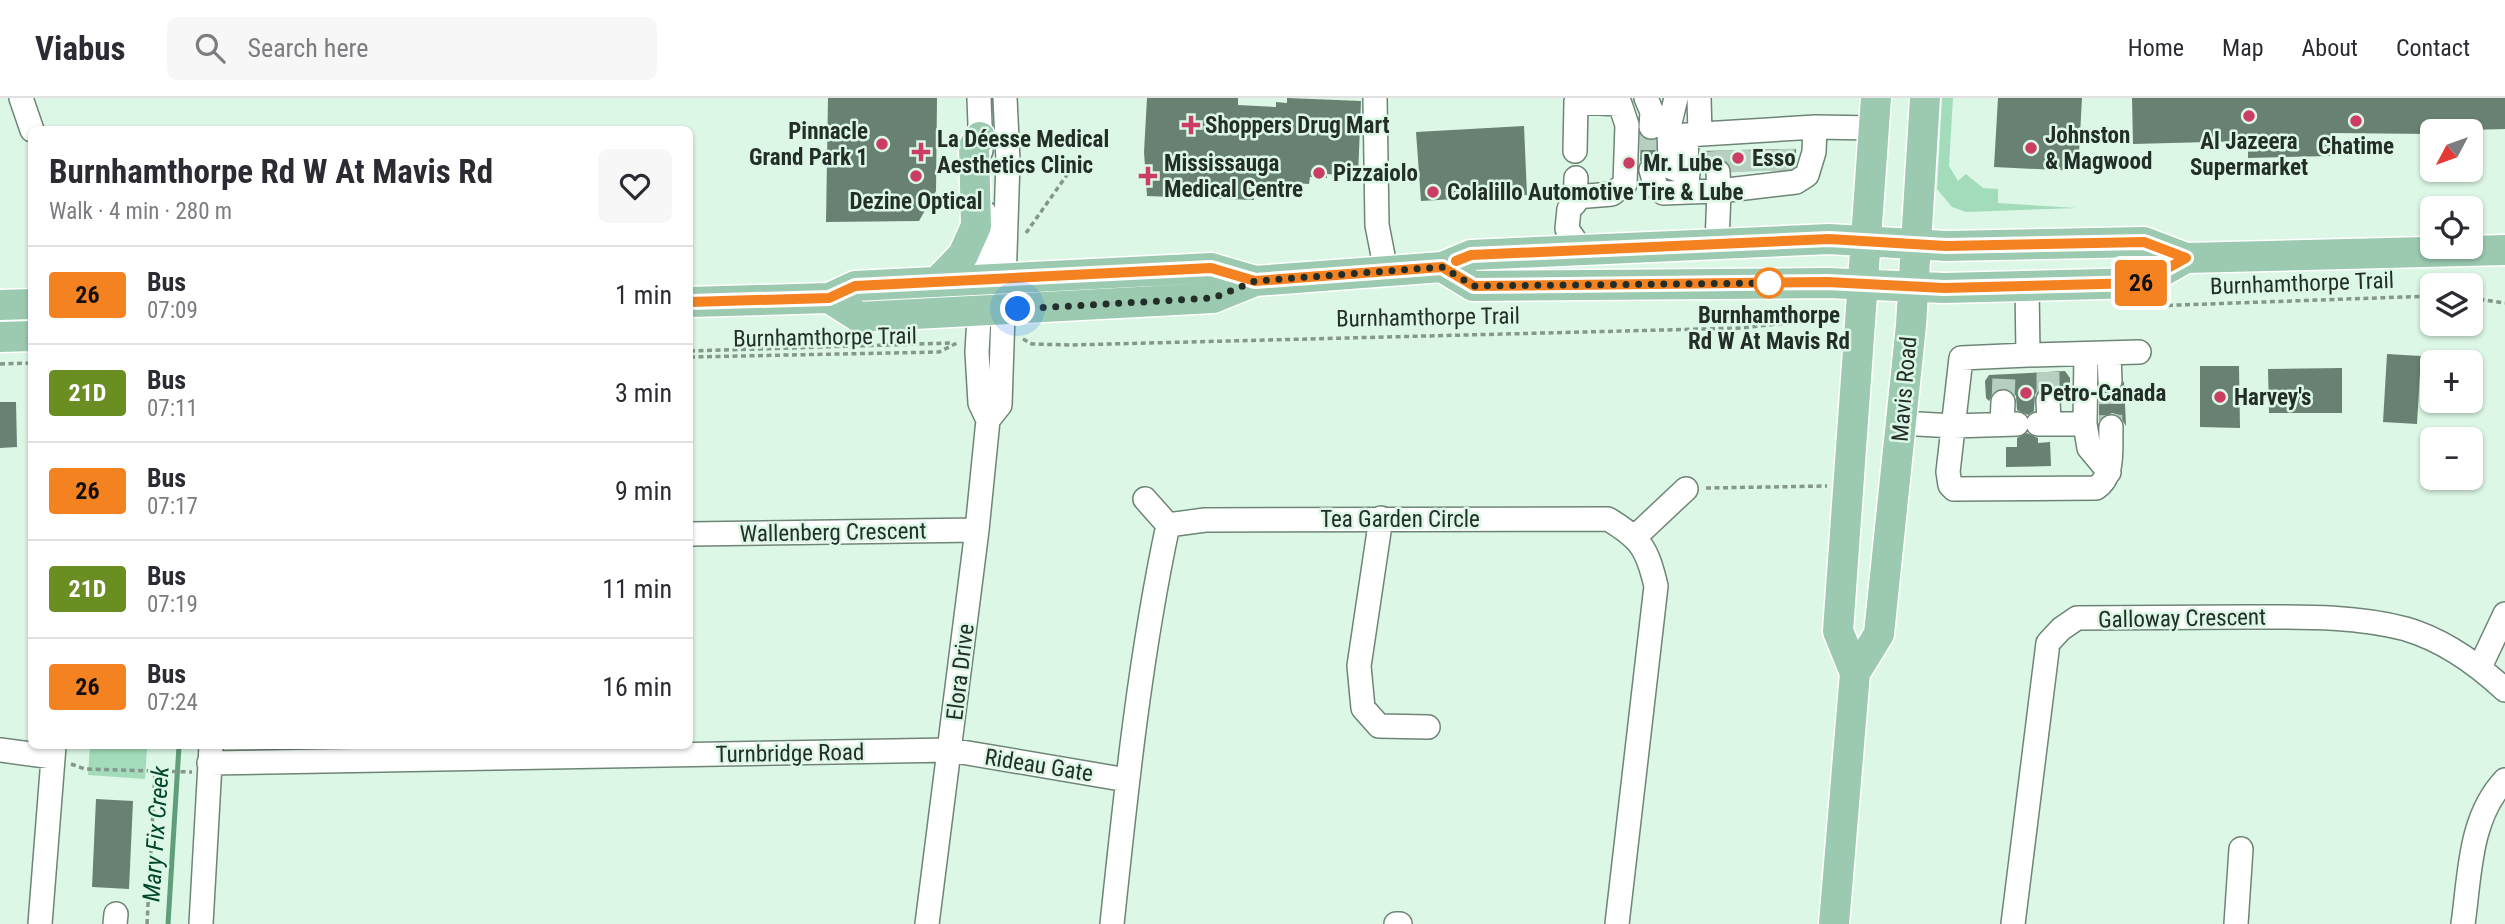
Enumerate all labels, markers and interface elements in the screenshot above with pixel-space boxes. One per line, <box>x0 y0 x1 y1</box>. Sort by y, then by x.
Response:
search box <box>167 17 657 80</box>
text: Viabus <box>35 29 125 68</box>
icon: search <box>191 29 229 67</box>
text: Search here <box>247 33 368 63</box>
text: Home <box>2128 34 2184 62</box>
text: Map <box>2222 34 2264 62</box>
text: About <box>2302 34 2358 62</box>
text: Contact <box>2396 34 2470 62</box>
marker: Al Jazeera Supermarket <box>2241 108 2257 124</box>
place label: Shoppers Drug Mart <box>1205 112 1390 139</box>
marker: Chatime <box>2348 113 2364 129</box>
marker: Shoppers Drug Mart <box>1183 117 1199 133</box>
place label: Pinnacle Grand Park 1 <box>749 118 868 171</box>
north arrow <box>2420 119 2483 182</box>
map controls <box>2420 119 2483 490</box>
place label: Johnston & Magwood <box>2045 122 2152 175</box>
place label: La Déesse Medical Aesthetics Clinic <box>937 126 1109 179</box>
place label: Al Jazeera Supermarket <box>2190 128 2308 181</box>
place label: Chatime <box>2318 133 2394 160</box>
marker: Pinnacle Grand Park 1 <box>874 136 890 152</box>
marker: Johnston & Magwood <box>2023 140 2039 156</box>
marker: La Déesse Medical Aesthetics Clinic <box>911 142 931 162</box>
place label: Esso <box>1752 145 1796 172</box>
button: heart <box>598 149 672 223</box>
place label: Mississauga Medical Centre <box>1164 150 1303 203</box>
place label: Mr. Lube <box>1643 150 1723 177</box>
marker: Esso <box>1730 150 1746 166</box>
text: Burnhamthorpe Rd W At Mavis Rd <box>49 152 493 191</box>
marker: Mr. Lube <box>1621 155 1637 171</box>
place label: Pizzaiolo <box>1333 160 1418 187</box>
marker: Pizzaiolo <box>1311 165 1327 181</box>
marker: Mississauga Medical Centre <box>1138 166 1158 186</box>
marker: Dezine Optical <box>908 168 924 184</box>
place label: Colalillo Automotive Tire & Lube <box>1447 179 1743 206</box>
marker: Colalillo Automotive Tire & Lube <box>1425 184 1441 200</box>
place label: Dezine Optical <box>849 188 983 215</box>
button: locate <box>2420 196 2483 259</box>
text: Walk · 4 min · 280 m <box>49 198 232 225</box>
line badge: 26 <box>2110 260 2172 306</box>
text: Bus <box>147 267 186 297</box>
street label: Burnhamthorpe Trail <box>2210 267 2394 300</box>
marker: Burnhamthorpe Rd W At Mavis Rd <box>1754 268 1784 298</box>
text: 26 <box>2129 269 2153 297</box>
button: layers <box>2420 273 2483 336</box>
text: 1 min <box>615 280 672 310</box>
text: 26 <box>75 281 100 309</box>
your location <box>1000 291 1035 326</box>
text: 07:09 <box>147 297 198 324</box>
street label: Burnhamthorpe Trail <box>1336 302 1520 333</box>
place label: Burnhamthorpe Rd W At Mavis Rd <box>1688 302 1850 355</box>
street label: Burnhamthorpe Trail <box>733 322 917 353</box>
street label: Mavis Road <box>1886 335 1923 443</box>
button: + <box>2420 350 2483 413</box>
text: Bus <box>147 365 186 395</box>
text: 3 min <box>615 378 672 408</box>
text: 21D <box>69 379 106 407</box>
place label: Petro-Canada <box>2040 380 2166 407</box>
place label: Harvey's <box>2234 384 2311 411</box>
marker: Petro-Canada <box>2018 385 2034 401</box>
marker: Harvey's <box>2212 389 2228 405</box>
text: 07:11 <box>147 395 198 422</box>
button: − <box>2420 427 2483 490</box>
text: Bus <box>147 463 186 493</box>
text: 9 min <box>615 476 672 506</box>
text: 26 <box>75 477 100 505</box>
text: 07:17 <box>147 493 198 520</box>
street label: Tea Garden Circle <box>1320 506 1480 533</box>
street label: Wallenberg Crescent <box>739 517 927 548</box>
text: Bus <box>147 561 186 591</box>
text: 11 min <box>602 574 672 604</box>
text: 21D <box>69 575 106 603</box>
text: 07:19 <box>147 591 198 618</box>
street label: Galloway Crescent <box>2098 604 2266 633</box>
street label: Elora Drive <box>941 622 980 722</box>
text: Bus <box>147 659 186 689</box>
text: 16 min <box>602 672 672 702</box>
text: 26 <box>75 673 100 701</box>
text: 07:24 <box>147 689 198 716</box>
street label: Turnbridge Road <box>715 739 865 768</box>
street label: Rideau Gate <box>983 744 1095 787</box>
water label: Mary Fix Creek <box>137 765 175 903</box>

